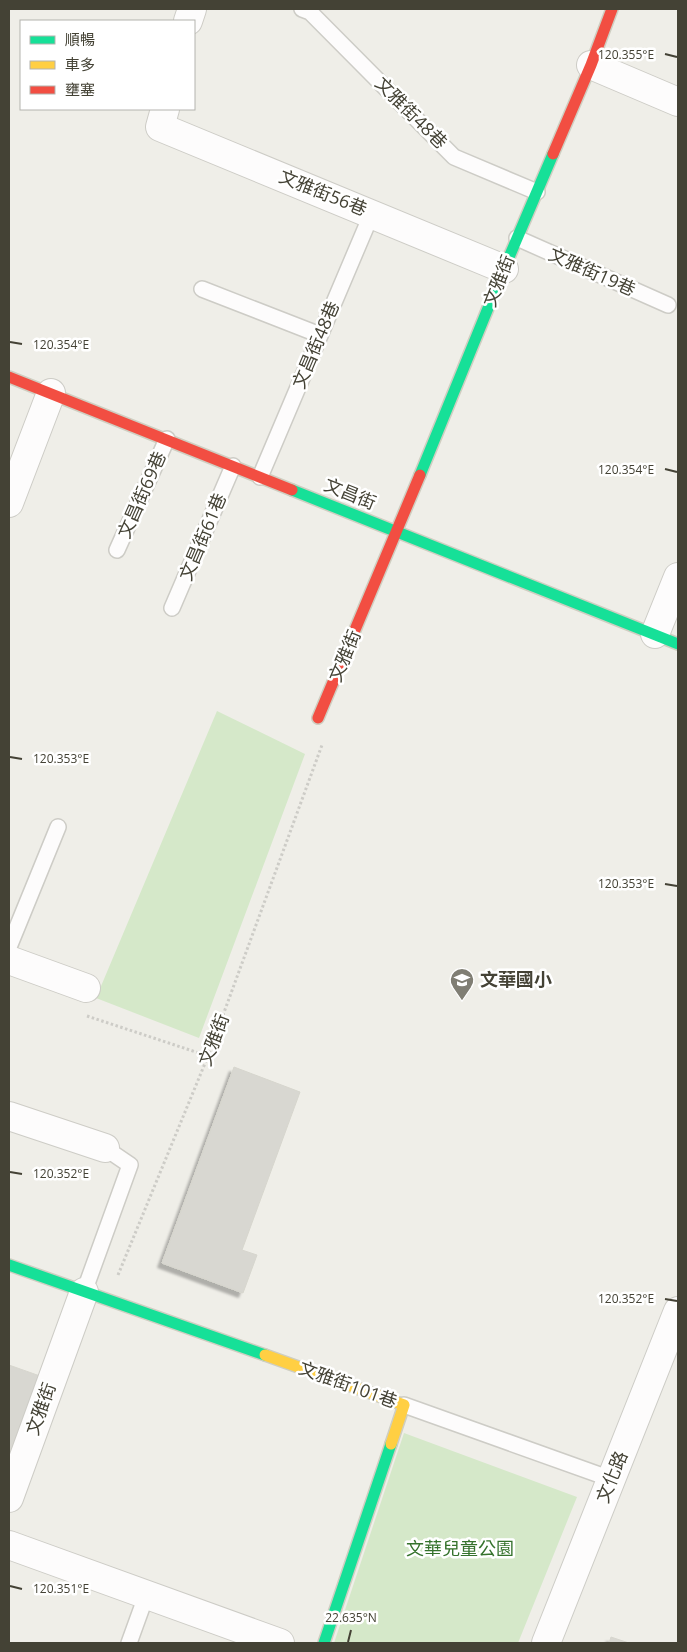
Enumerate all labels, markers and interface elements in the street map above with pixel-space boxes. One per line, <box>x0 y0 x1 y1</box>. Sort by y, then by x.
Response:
legend <box>20 20 195 110</box>
text: 順暢 <box>65 29 95 49</box>
text: 120.355°E <box>598 46 654 63</box>
text: 車多 <box>65 54 95 74</box>
street label: 文雅街48巷 <box>370 71 453 154</box>
text: 壅塞 <box>65 79 95 99</box>
street label: 文雅街56巷 <box>276 164 371 221</box>
street label: 文雅街19巷 <box>545 241 640 301</box>
street label: 文雅街 <box>477 251 519 310</box>
street label: 文昌街48巷 <box>286 297 344 392</box>
text: 120.354°E <box>33 336 89 353</box>
street label: 文昌街69巷 <box>111 447 171 542</box>
text: 120.354°E <box>598 461 654 478</box>
street label: 文昌街 <box>321 472 380 514</box>
street label: 文昌街61巷 <box>173 489 231 584</box>
street label: 文雅街 <box>322 626 366 685</box>
text: 120.353°E <box>33 750 89 767</box>
text: 120.353°E <box>598 875 654 892</box>
school or university icon: 文華國小 <box>449 967 475 1001</box>
place label: 文華國小 <box>480 967 552 991</box>
street label: 文雅街 <box>192 1010 234 1069</box>
text: 120.352°E <box>33 1165 89 1182</box>
text: 120.352°E <box>598 1290 654 1307</box>
street label: 文雅街101巷 <box>296 1355 401 1413</box>
street label: 文雅街 <box>20 1379 61 1438</box>
street label: 文化路 <box>590 1447 632 1506</box>
park label: 文華兒童公園 <box>406 1536 514 1560</box>
text: 120.351°E <box>33 1580 89 1597</box>
text: 22.635°N <box>325 1609 377 1626</box>

